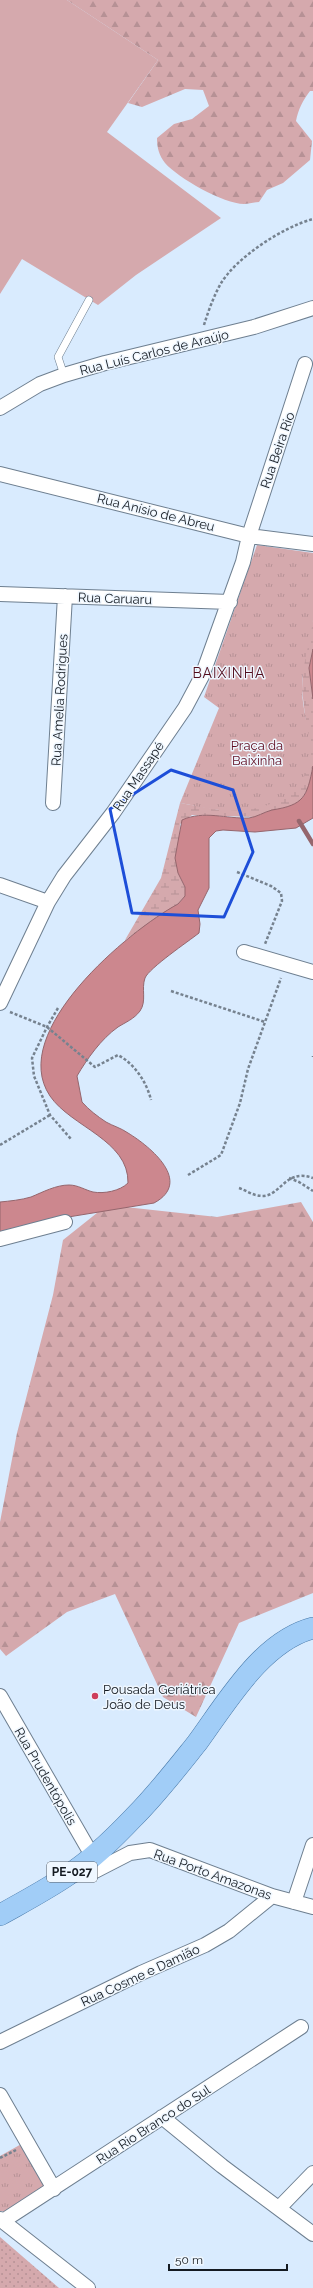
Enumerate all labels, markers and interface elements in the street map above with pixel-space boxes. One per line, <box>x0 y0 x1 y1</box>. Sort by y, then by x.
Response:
street label: Rua Luís Carlos de Araújo <box>78 327 230 378</box>
street label: Rua Beira Rio <box>257 410 298 490</box>
street label: Rua Anísio de Abreu <box>96 491 216 534</box>
street label: Rua Caruaru <box>78 590 152 607</box>
street label: Rua Amelia Rodrigues <box>49 634 70 767</box>
district label: BAIXINHA <box>193 665 265 681</box>
park label: Praça da Baixinha <box>231 738 283 768</box>
street label: Rua Massapé <box>110 739 167 814</box>
place label: Pousada Geriátrica João de Deus <box>103 1682 216 1712</box>
marker: Pousada Geriátrica João de Deus <box>90 1691 100 1701</box>
street label: Rua Prudentópolis <box>11 1725 80 1828</box>
street label: Rua Porto Amazonas <box>152 1846 274 1903</box>
road number: PE-027 <box>47 1862 97 1882</box>
street label: Rua Cosme e Damião <box>78 1941 202 2010</box>
street label: Rua Rio Branco do Sul <box>93 2082 214 2167</box>
scale bar <box>169 2246 287 2272</box>
text: 50 m <box>175 2253 203 2267</box>

